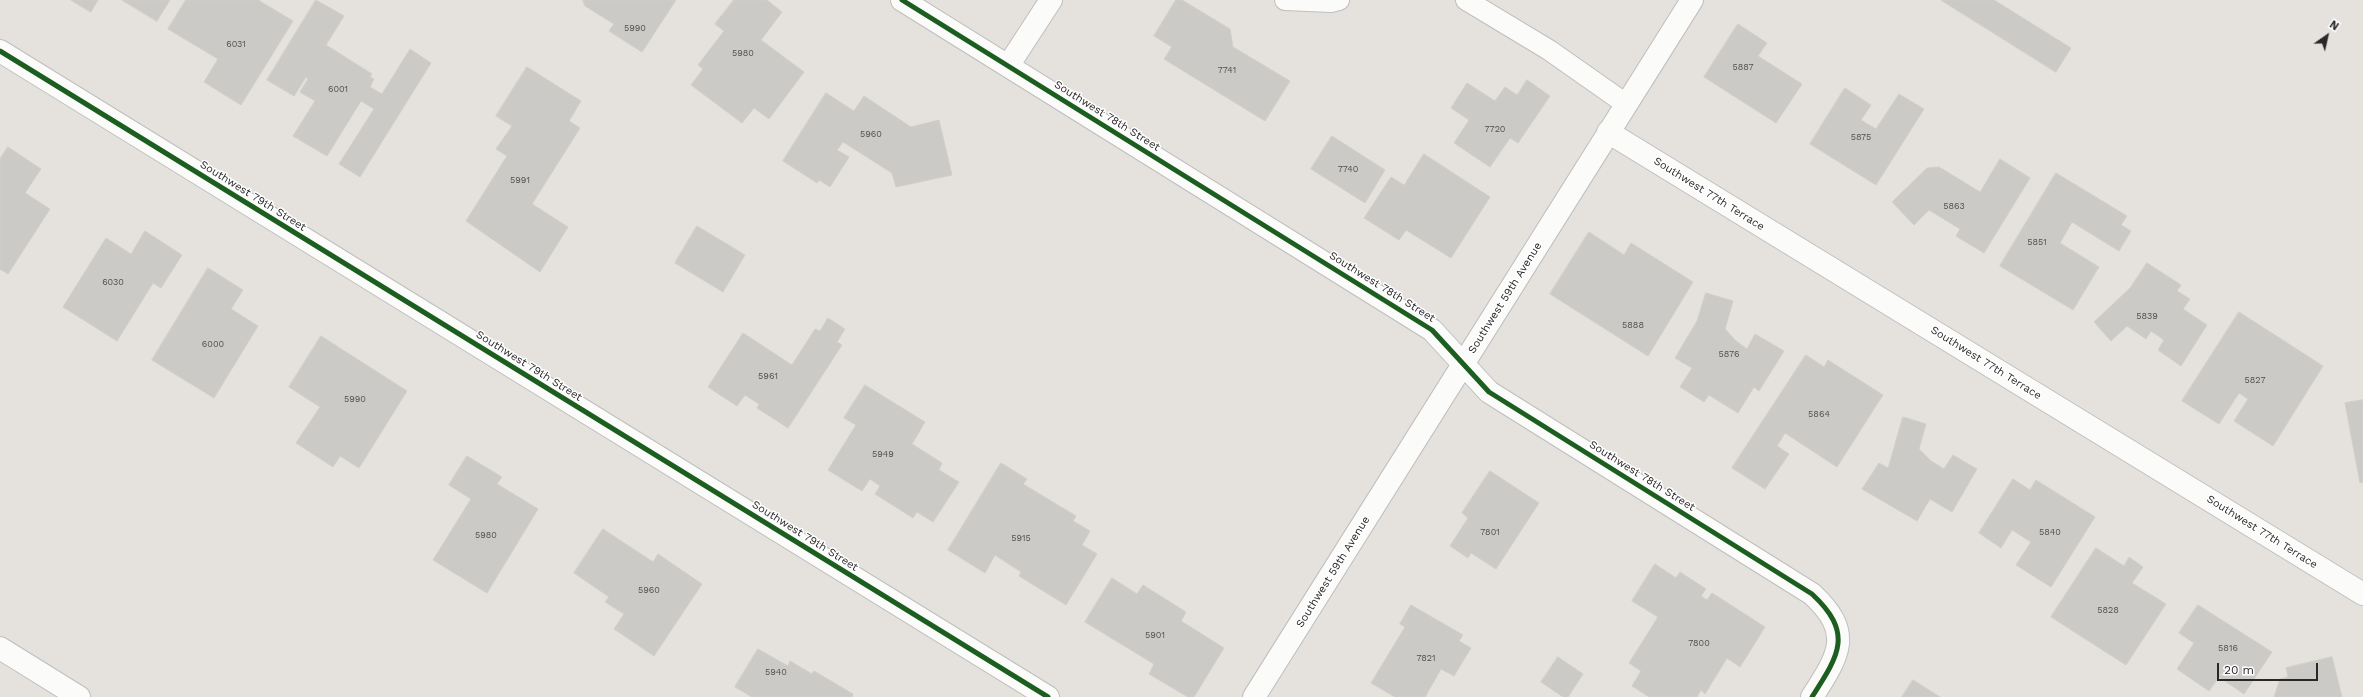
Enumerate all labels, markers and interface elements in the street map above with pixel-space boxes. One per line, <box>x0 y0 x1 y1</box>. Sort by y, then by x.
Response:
north arrow <box>2307 16 2347 56</box>
text: N <box>2327 18 2341 33</box>
house number: 5990 <box>624 23 646 33</box>
house number: 6031 <box>226 39 246 49</box>
house number: 5980 <box>732 48 754 58</box>
house number: 5887 <box>1732 62 1754 72</box>
house number: 7741 <box>1218 65 1236 75</box>
street label: Southwest 78th Street <box>1052 78 1162 154</box>
house number: 6001 <box>328 84 348 94</box>
house number: 7720 <box>1485 124 1505 134</box>
house number: 5960 <box>860 129 882 139</box>
house number: 5875 <box>1851 132 1871 142</box>
street label: Southwest 77th Terrace <box>1651 154 1767 234</box>
street label: Southwest 79th Street <box>198 158 308 234</box>
house number: 7740 <box>1338 164 1358 174</box>
house number: 5991 <box>510 175 530 185</box>
house number: 5863 <box>1943 201 1965 211</box>
house number: 5851 <box>2027 237 2047 247</box>
street label: Southwest 59th Avenue <box>1465 240 1545 356</box>
street label: Southwest 78th Street <box>1327 249 1437 325</box>
house number: 6030 <box>102 277 124 287</box>
house number: 5839 <box>2136 311 2158 321</box>
house number: 5888 <box>1622 320 1644 330</box>
street label: Southwest 77th Terrace <box>1928 323 2044 403</box>
street label: Southwest 79th Street <box>474 328 584 404</box>
house number: 6000 <box>202 339 224 349</box>
house number: 5876 <box>1719 349 1739 359</box>
house number: 5961 <box>758 371 778 381</box>
house number: 5827 <box>2245 375 2265 385</box>
house number: 5990 <box>344 394 366 404</box>
house number: 5864 <box>1808 409 1830 419</box>
street label: Southwest 78th Street <box>1587 438 1697 514</box>
house number: 5949 <box>872 449 894 459</box>
street label: Southwest 77th Terrace <box>2204 492 2320 572</box>
street label: Southwest 79th Street <box>750 498 860 574</box>
street label: Southwest 59th Avenue <box>1293 514 1373 630</box>
house number: 7801 <box>1480 527 1500 537</box>
house number: 5840 <box>2039 527 2061 537</box>
house number: 5980 <box>475 530 497 540</box>
house number: 5915 <box>1011 533 1031 543</box>
house number: 5960 <box>638 585 660 595</box>
house number: 5828 <box>2097 605 2119 615</box>
house number: 5901 <box>1145 630 1165 640</box>
house number: 7800 <box>1688 638 1710 648</box>
house number: 5816 <box>2218 643 2238 653</box>
house number: 7821 <box>1416 653 1436 663</box>
scale bar <box>2219 655 2320 681</box>
text: 20 m <box>2224 663 2254 677</box>
house number: 5940 <box>765 667 787 677</box>

